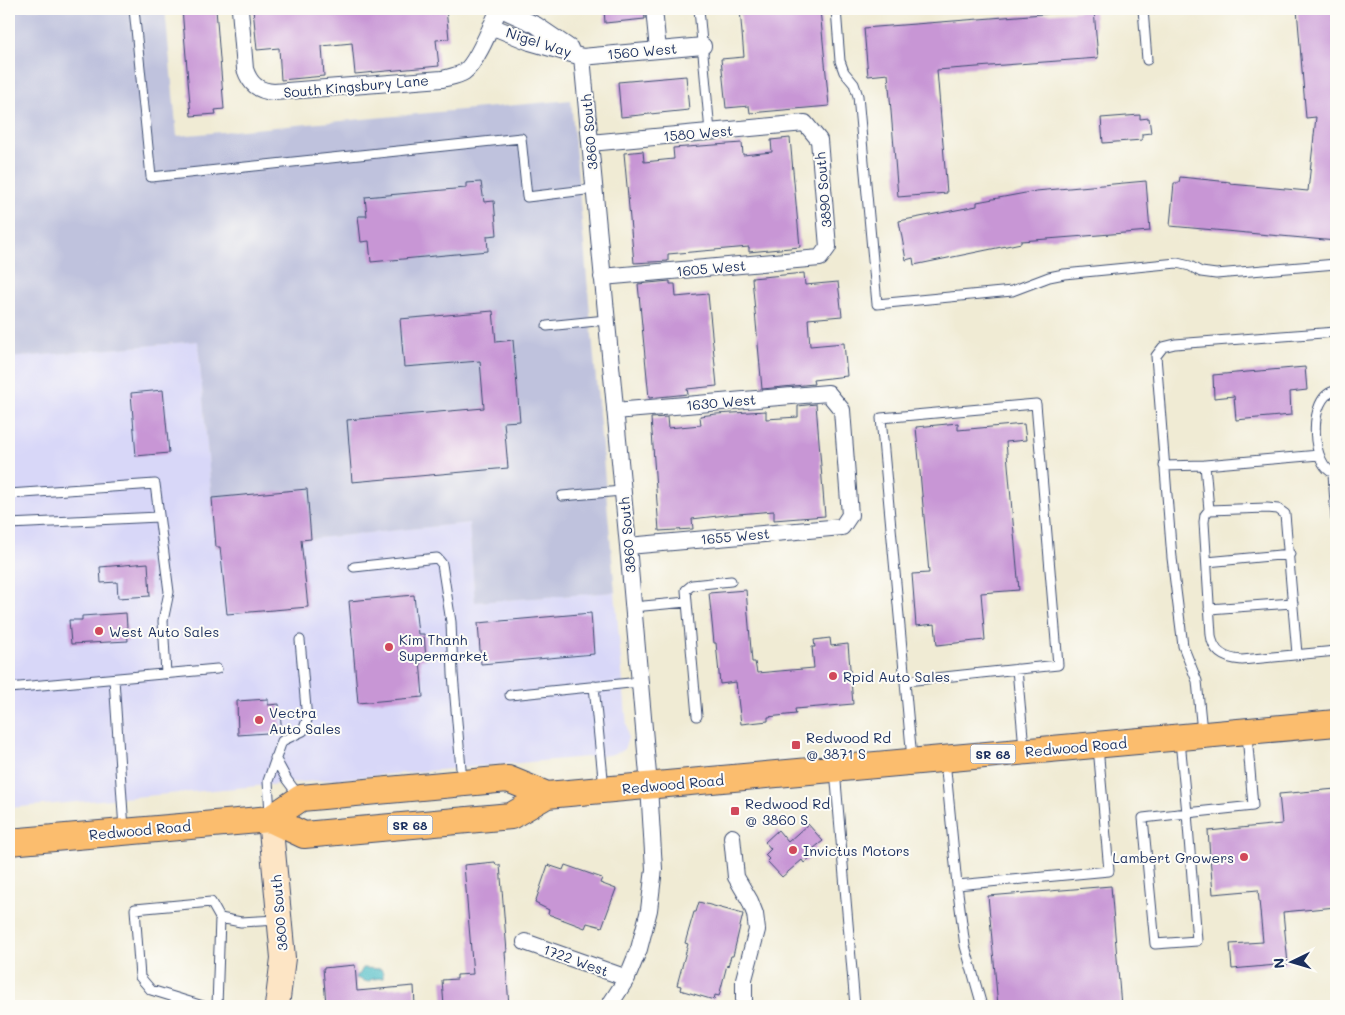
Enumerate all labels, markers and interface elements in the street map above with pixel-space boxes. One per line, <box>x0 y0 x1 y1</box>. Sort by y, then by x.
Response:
street label: Nigel Way <box>504 23 574 61</box>
street label: 1560 West <box>606 38 678 64</box>
street label: South Kingsbury Lane <box>283 70 429 102</box>
street label: 3860 South <box>576 93 602 171</box>
street label: 1580 West <box>662 120 734 146</box>
street label: 3890 South <box>810 151 836 229</box>
street label: 1605 West <box>675 255 747 281</box>
street label: 1630 West <box>685 389 757 415</box>
street label: 3860 South <box>614 496 640 574</box>
street label: 1655 West <box>700 524 770 548</box>
place label: West Auto Sales <box>109 622 219 641</box>
marker: West Auto Sales <box>93 625 105 637</box>
place label: Kim Thanh Supermarket <box>399 630 488 665</box>
marker: Kim Thanh Supermarket <box>383 641 395 653</box>
place label: Rpid Auto Sales <box>843 667 950 686</box>
marker: Rpid Auto Sales <box>827 670 839 682</box>
place label: Vectra Auto Sales <box>269 703 341 738</box>
marker: Vectra Auto Sales <box>253 714 265 726</box>
place label: Redwood Rd @ 3871 S <box>806 728 891 763</box>
street label: Redwood Road <box>1024 733 1128 761</box>
marker: Redwood Rd @ 3871 S <box>790 739 802 751</box>
road number: SR 68 <box>970 744 1016 764</box>
street label: Redwood Road <box>621 770 725 798</box>
place label: Redwood Rd @ 3860 S <box>745 794 830 829</box>
marker: Redwood Rd @ 3860 S <box>729 805 741 817</box>
street label: Redwood Road <box>88 816 192 844</box>
road number: SR 68 <box>388 816 432 834</box>
place label: Invictus Motors <box>803 841 910 860</box>
marker: Invictus Motors <box>787 844 799 856</box>
place label: Lambert Growers <box>1112 848 1234 867</box>
marker: Lambert Growers <box>1238 851 1250 863</box>
street label: 3800 South <box>266 874 292 952</box>
north arrow <box>1268 938 1318 988</box>
street label: 1722 West <box>541 939 611 981</box>
text: N <box>1269 957 1288 969</box>

